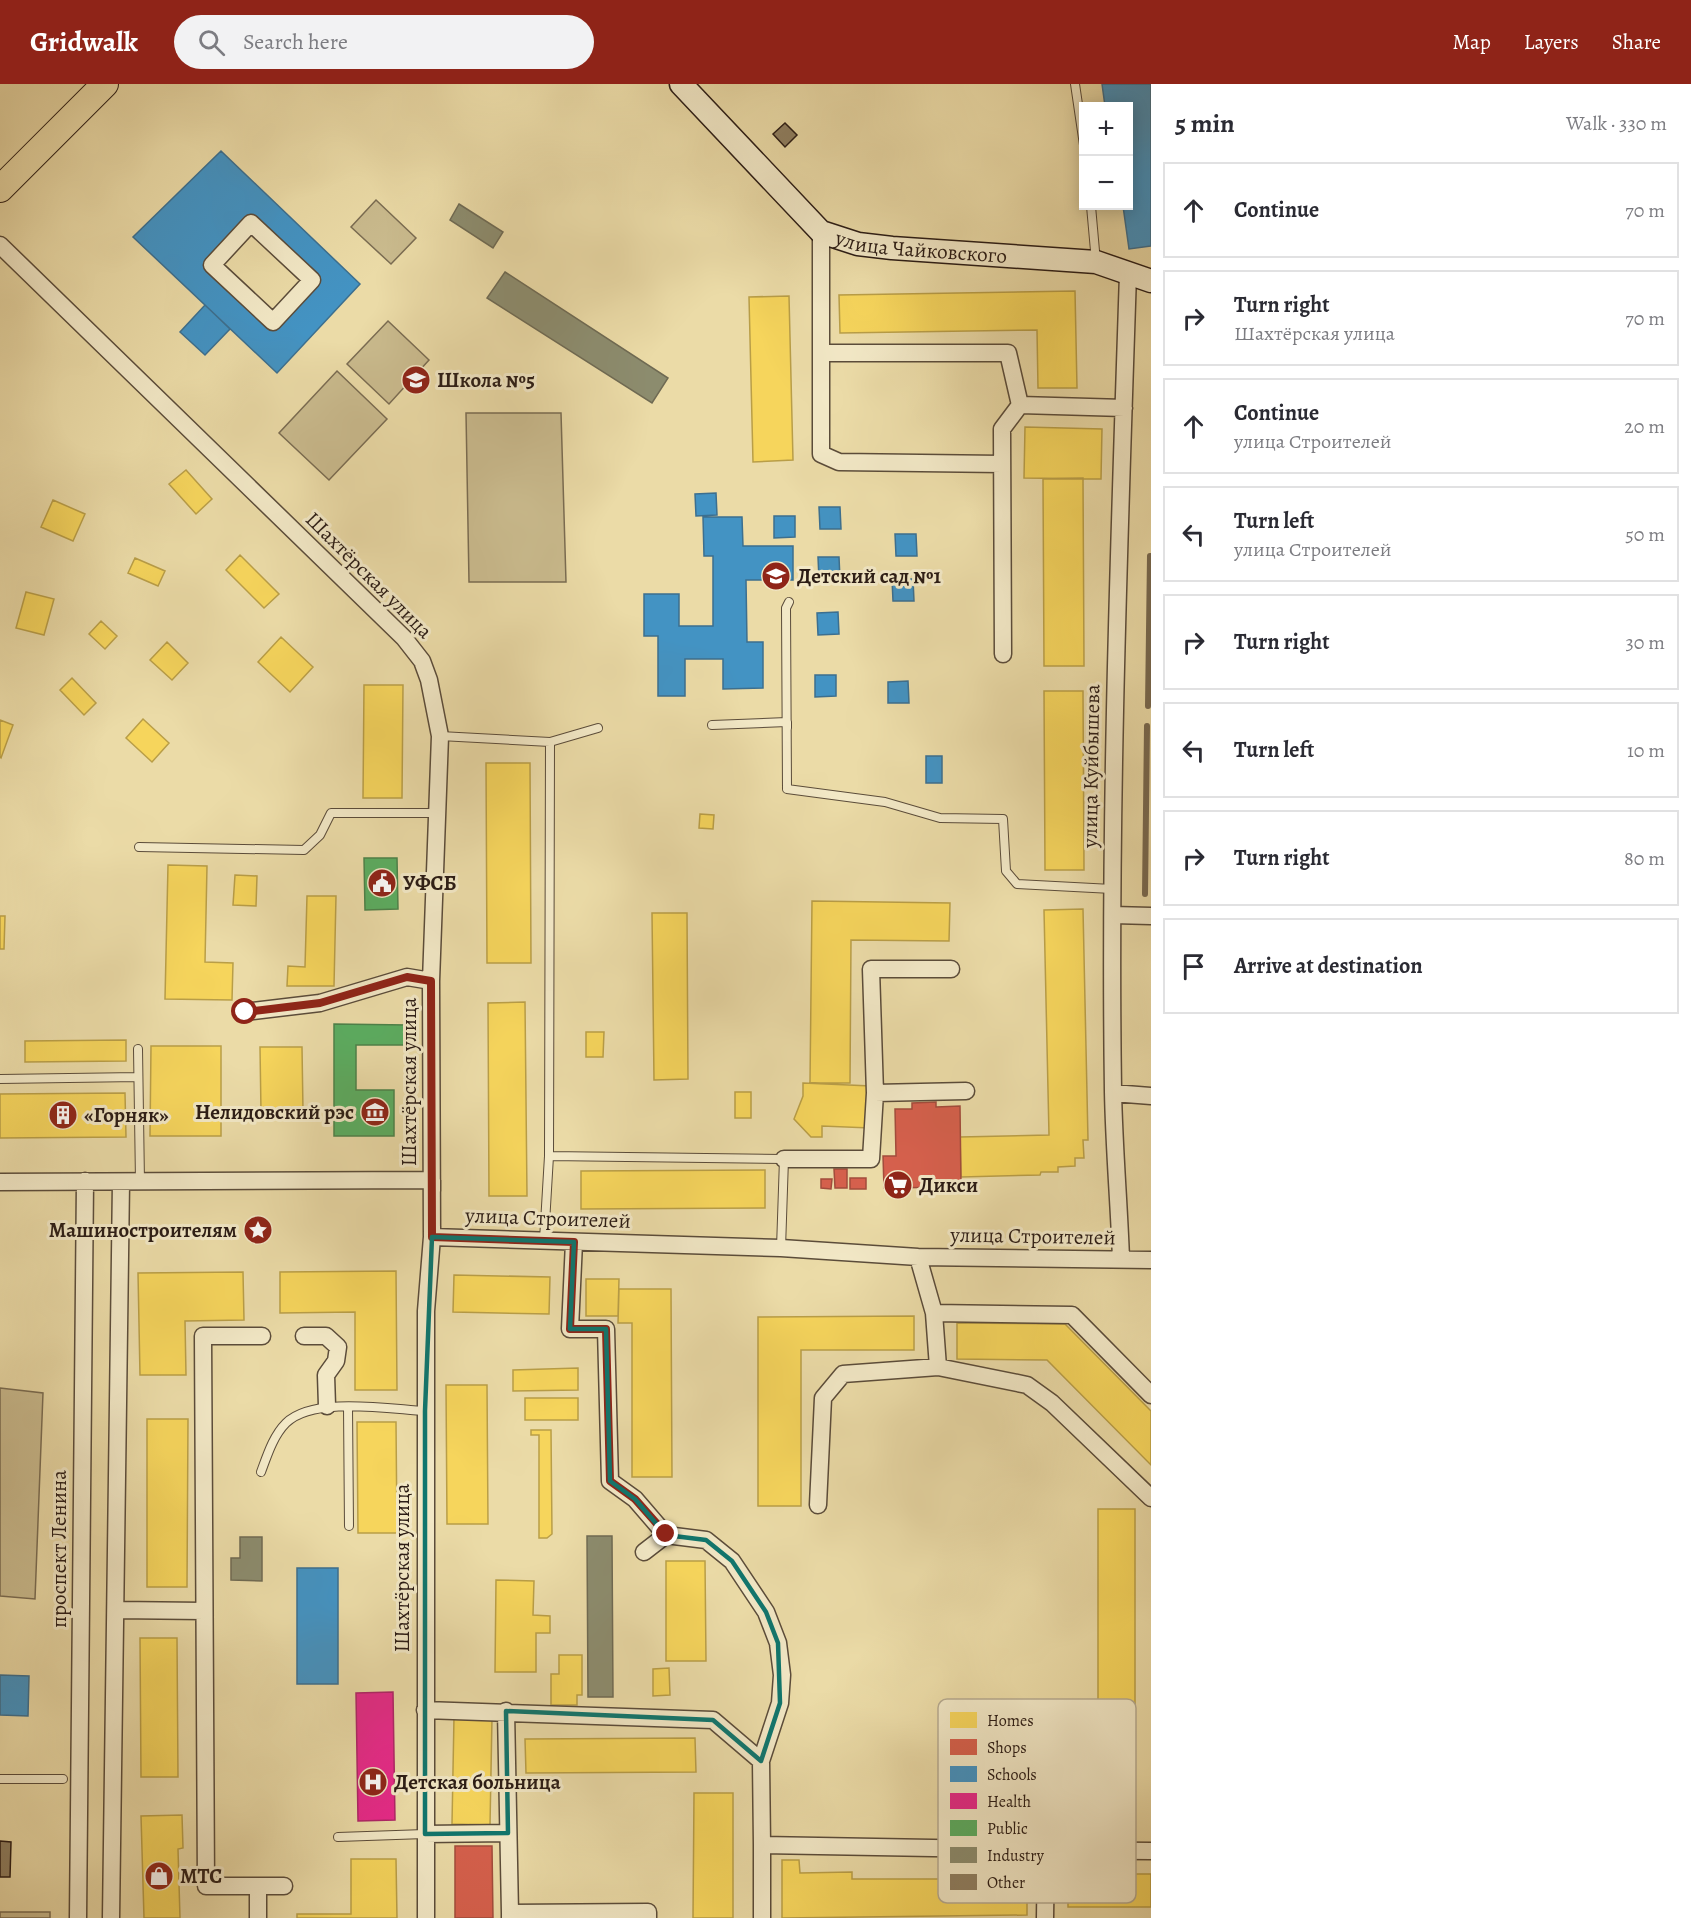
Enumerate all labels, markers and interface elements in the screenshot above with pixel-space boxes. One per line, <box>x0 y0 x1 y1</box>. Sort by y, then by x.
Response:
search box <box>174 15 594 69</box>
text: Gridwalk <box>30 23 138 61</box>
icon: search <box>195 26 228 59</box>
text: Search here <box>243 27 348 57</box>
text: Map <box>1452 28 1491 56</box>
text: Layers <box>1524 28 1579 56</box>
text: Share <box>1612 28 1661 56</box>
map controls <box>1079 102 1133 210</box>
button: + <box>1079 102 1133 156</box>
text: 5 min <box>1175 106 1235 141</box>
text: Walk · 330 m <box>1566 110 1667 137</box>
button: − <box>1079 156 1133 210</box>
icon: ahead <box>1177 194 1210 227</box>
text: Continue <box>1234 195 1319 225</box>
text: 70 m <box>1625 197 1665 224</box>
street label: улица Чайковского <box>831 223 1008 270</box>
text: Turn right <box>1234 290 1330 320</box>
icon: right <box>1177 302 1210 335</box>
text: 70 m <box>1625 305 1665 332</box>
text: Шахтёрская улица <box>1234 320 1395 347</box>
school or university icon: Школа №5 <box>400 364 432 396</box>
place label: Школа №5 <box>437 366 535 394</box>
text: Continue <box>1234 398 1319 428</box>
icon: ahead <box>1177 410 1210 443</box>
text: 20 m <box>1624 413 1665 440</box>
text: улица Строителей <box>1234 428 1392 455</box>
street label: Шахтёрская улица <box>299 505 439 645</box>
text: Turn left <box>1234 506 1314 536</box>
icon: left <box>1177 518 1210 551</box>
text: 50 m <box>1625 521 1665 548</box>
text: улица Строителей <box>1234 536 1392 563</box>
school or university icon: Детский сад №1 <box>760 560 792 592</box>
place label: Детский сад №1 <box>797 562 941 590</box>
icon: right <box>1177 626 1210 659</box>
text: Turn right <box>1234 627 1330 657</box>
text: 30 m <box>1625 629 1665 656</box>
street label: улица Куйбышева <box>1076 684 1106 849</box>
icon: left <box>1177 734 1210 767</box>
text: Turn left <box>1234 735 1314 765</box>
text: 10 m <box>1627 737 1665 764</box>
icon: right <box>1177 842 1210 875</box>
text: Turn right <box>1234 843 1330 873</box>
text: 80 m <box>1624 845 1665 872</box>
public building icon: УФСБ <box>366 867 398 899</box>
place label: УФСБ <box>403 869 457 897</box>
icon: arrive <box>1177 950 1210 983</box>
text: Arrive at destination <box>1234 951 1423 981</box>
street label: Шахтёрская улица <box>395 997 423 1167</box>
route start <box>231 998 257 1024</box>
museum icon: Нелидовский рэс <box>359 1096 391 1128</box>
place label: Нелидовский рэс <box>195 1098 354 1126</box>
building icon: «Горняк» <box>47 1099 79 1131</box>
place label: «Горняк» <box>84 1101 169 1129</box>
supermarket icon: Дикси <box>882 1169 914 1201</box>
place label: Дикси <box>919 1171 978 1199</box>
street label: улица Строителей <box>464 1201 631 1235</box>
place icon: Машиностроителям <box>242 1214 274 1246</box>
place label: Машиностроителям <box>49 1216 237 1244</box>
street label: улица Строителей <box>949 1221 1116 1251</box>
street label: проспект Ленина <box>45 1470 73 1628</box>
street label: Шахтёрская улица <box>388 1483 416 1653</box>
route end <box>652 1520 678 1546</box>
legend <box>938 1699 1136 1903</box>
text: Homes <box>987 1710 1034 1732</box>
text: Shops <box>987 1737 1027 1759</box>
text: Schools <box>987 1764 1037 1786</box>
hospital icon: Детская больница <box>357 1766 389 1798</box>
place label: Детская больница <box>394 1768 561 1796</box>
text: Health <box>987 1791 1032 1813</box>
text: Public <box>987 1818 1028 1840</box>
text: Industry <box>987 1845 1045 1867</box>
shop icon: МТС <box>143 1860 175 1892</box>
place label: МТС <box>180 1862 222 1890</box>
text: Other <box>987 1872 1025 1894</box>

